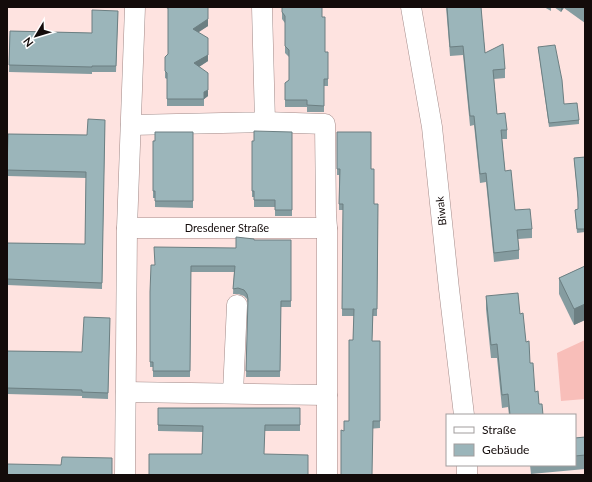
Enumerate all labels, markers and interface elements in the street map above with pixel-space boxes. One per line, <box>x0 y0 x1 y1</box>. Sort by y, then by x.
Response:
north arrow <box>16 16 56 56</box>
text: N <box>20 35 35 50</box>
street label: Biwak <box>432 195 448 226</box>
street label: Dresdener Straße <box>185 221 269 234</box>
legend <box>446 414 576 466</box>
text: Straße <box>482 422 516 437</box>
text: Gebäude <box>482 442 529 457</box>

